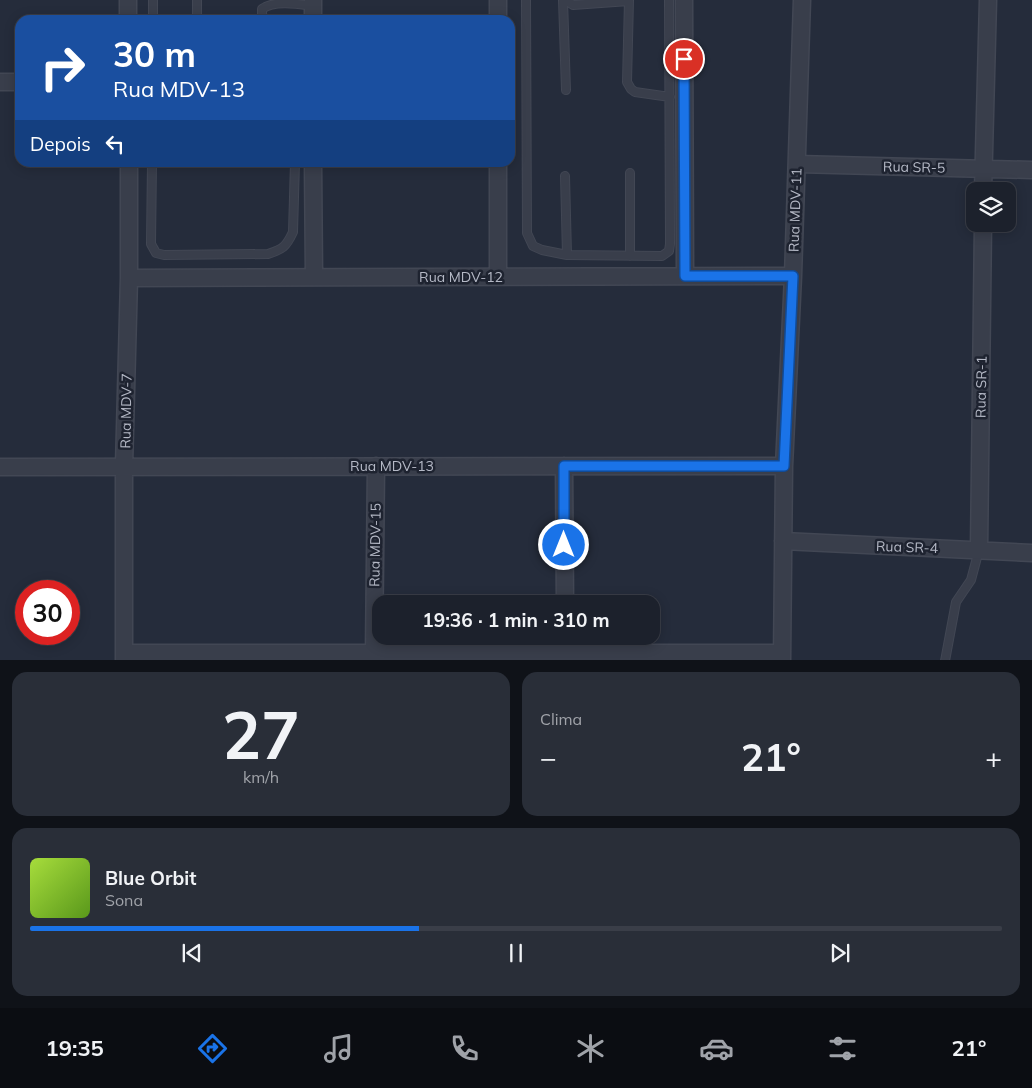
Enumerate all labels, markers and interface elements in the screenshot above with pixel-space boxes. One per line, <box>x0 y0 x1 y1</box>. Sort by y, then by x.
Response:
text: 30 m <box>113 32 196 76</box>
icon: right <box>30 35 95 100</box>
pin <box>663 38 705 80</box>
icon: arrive <box>670 45 698 73</box>
text: Rua MDV-13 <box>113 75 245 103</box>
icon: left <box>101 130 129 158</box>
text: Depois <box>30 132 91 156</box>
street label: Rua SR-5 <box>883 157 945 177</box>
street label: Rua MDV-11 <box>785 168 805 252</box>
map controls <box>966 182 1016 232</box>
button: layers <box>966 182 1016 232</box>
street label: Rua MDV-12 <box>419 268 503 286</box>
street label: Rua SR-1 <box>971 356 991 418</box>
street label: Rua MDV-7 <box>116 373 136 449</box>
street label: Rua MDV-13 <box>350 457 434 475</box>
street label: Rua MDV-15 <box>365 503 385 587</box>
position arrow <box>537 518 589 570</box>
street label: Rua SR-4 <box>876 537 939 557</box>
speed limit sign: 30 <box>15 580 80 645</box>
text: 19:36 · 1 min · 310 m <box>422 608 610 632</box>
text: 27 <box>222 694 300 775</box>
text: Clima <box>540 709 582 729</box>
text: 21° <box>741 733 801 781</box>
text: − <box>540 740 557 775</box>
text: + <box>985 740 1002 775</box>
text: km/h <box>243 767 279 787</box>
text: Blue Orbit <box>105 866 196 890</box>
text: Sona <box>105 890 143 910</box>
icon: previous <box>178 939 206 967</box>
icon: pause <box>502 939 530 967</box>
icon: next <box>826 939 854 967</box>
icon: directions <box>195 1031 230 1066</box>
icon: music <box>321 1031 356 1066</box>
icon: phone <box>447 1031 482 1066</box>
icon: climate <box>573 1031 608 1066</box>
icon: car <box>699 1031 734 1066</box>
icon: filters <box>825 1031 860 1066</box>
text: 19:35 <box>46 1034 104 1062</box>
text: 21° <box>952 1034 986 1062</box>

